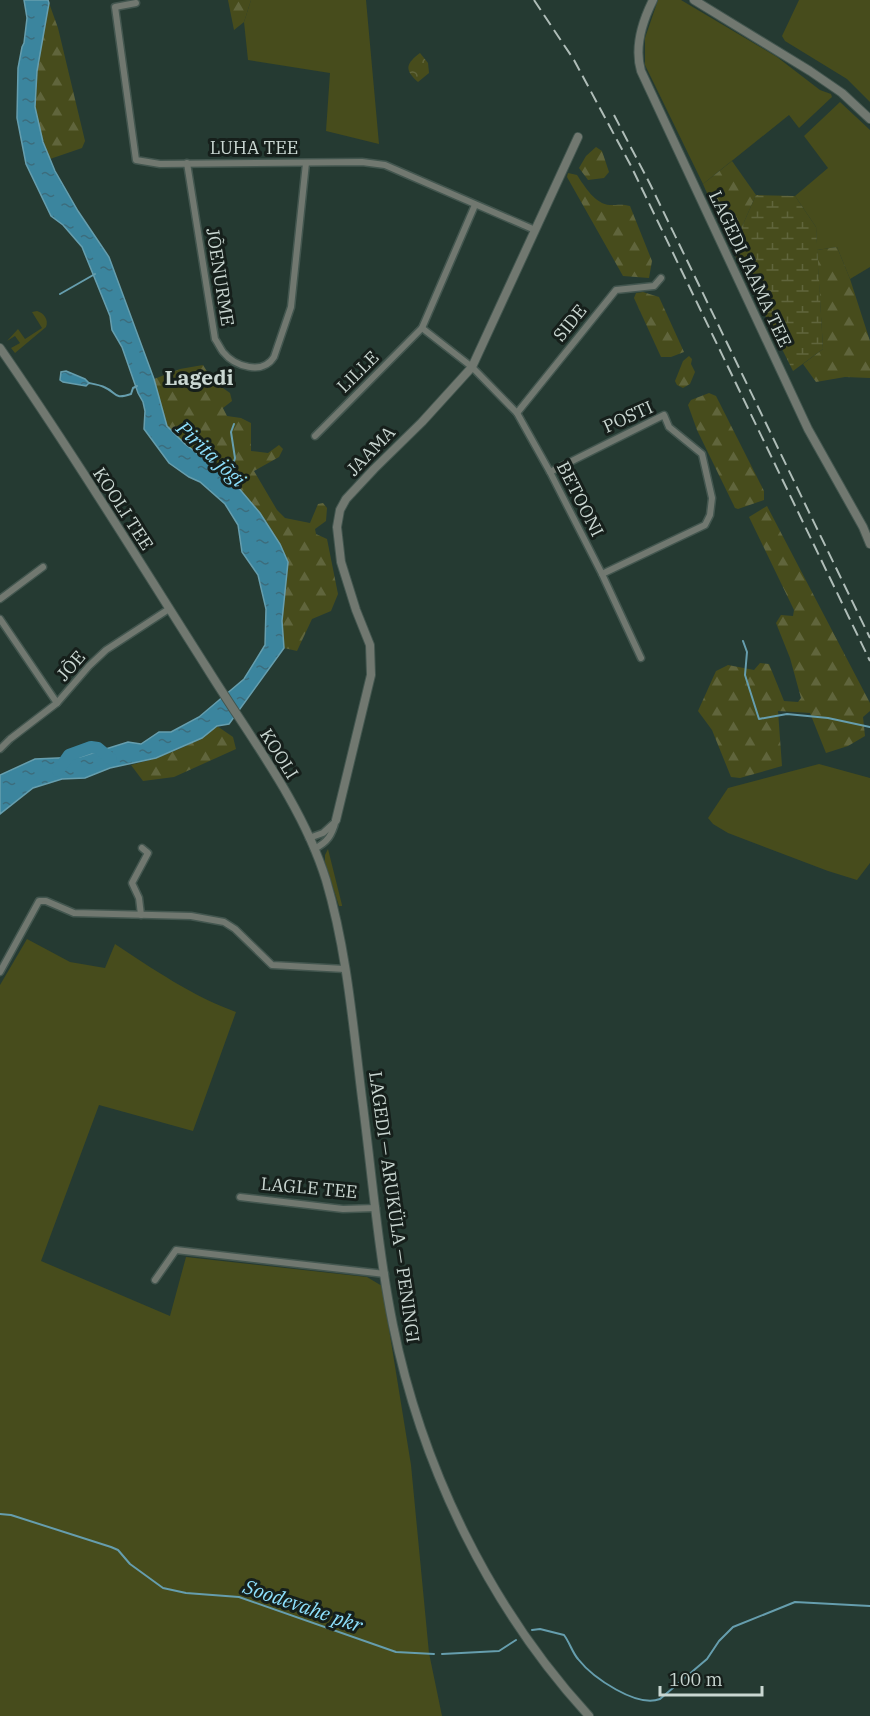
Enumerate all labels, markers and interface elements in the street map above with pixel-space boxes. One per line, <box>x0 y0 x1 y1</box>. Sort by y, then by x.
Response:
street label: LUHA TEE <box>210 136 298 159</box>
street label: LAGEDI JAAMA TEE <box>704 187 797 351</box>
street label: JÕENURME <box>201 226 240 328</box>
street label: SIDE <box>548 299 591 346</box>
street label: LILLE <box>332 346 383 397</box>
district label: Lagedi <box>164 363 234 391</box>
street label: POSTI <box>599 395 656 438</box>
water label: Pirita jõgi <box>170 414 252 493</box>
street label: JAAMA <box>341 420 400 481</box>
street label: BETOONI <box>552 457 609 540</box>
street label: KOOLI TEE <box>88 463 159 554</box>
street label: JÕE <box>51 646 90 686</box>
street label: KOOLI <box>255 724 304 783</box>
street label: LAGEDI — ARUKÜLA — PENINGI <box>364 1070 425 1344</box>
street label: LAGLE TEE <box>260 1172 358 1203</box>
water label: Soodevahe pkr <box>239 1572 368 1639</box>
scale bar <box>660 1659 762 1697</box>
text: 100 m <box>669 1668 723 1691</box>

